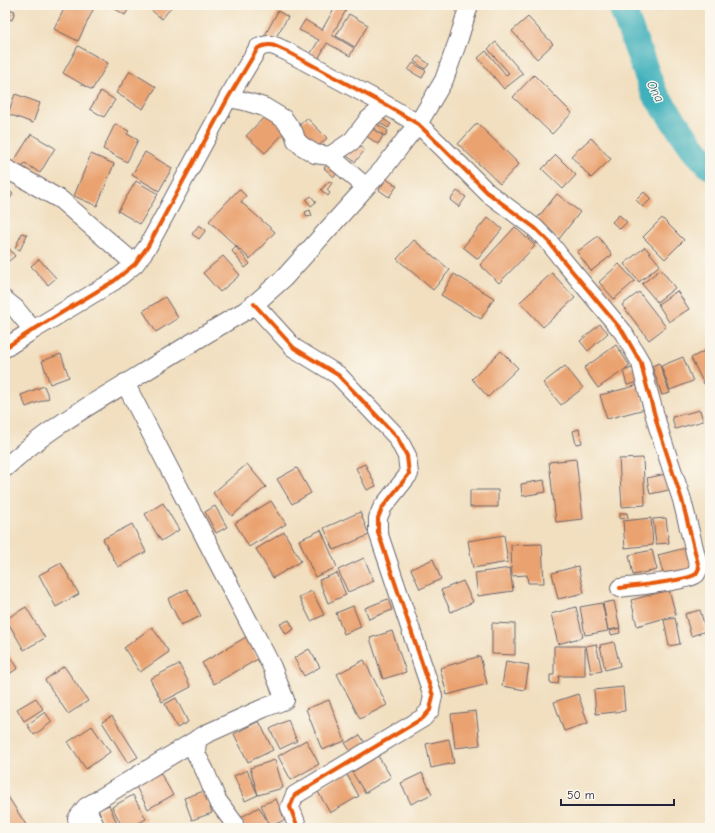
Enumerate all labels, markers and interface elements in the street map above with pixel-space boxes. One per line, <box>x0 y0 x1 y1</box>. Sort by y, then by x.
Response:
water label: Ona <box>644 78 668 105</box>
scale bar <box>561 781 674 807</box>
text: 50 m <box>567 788 595 802</box>

